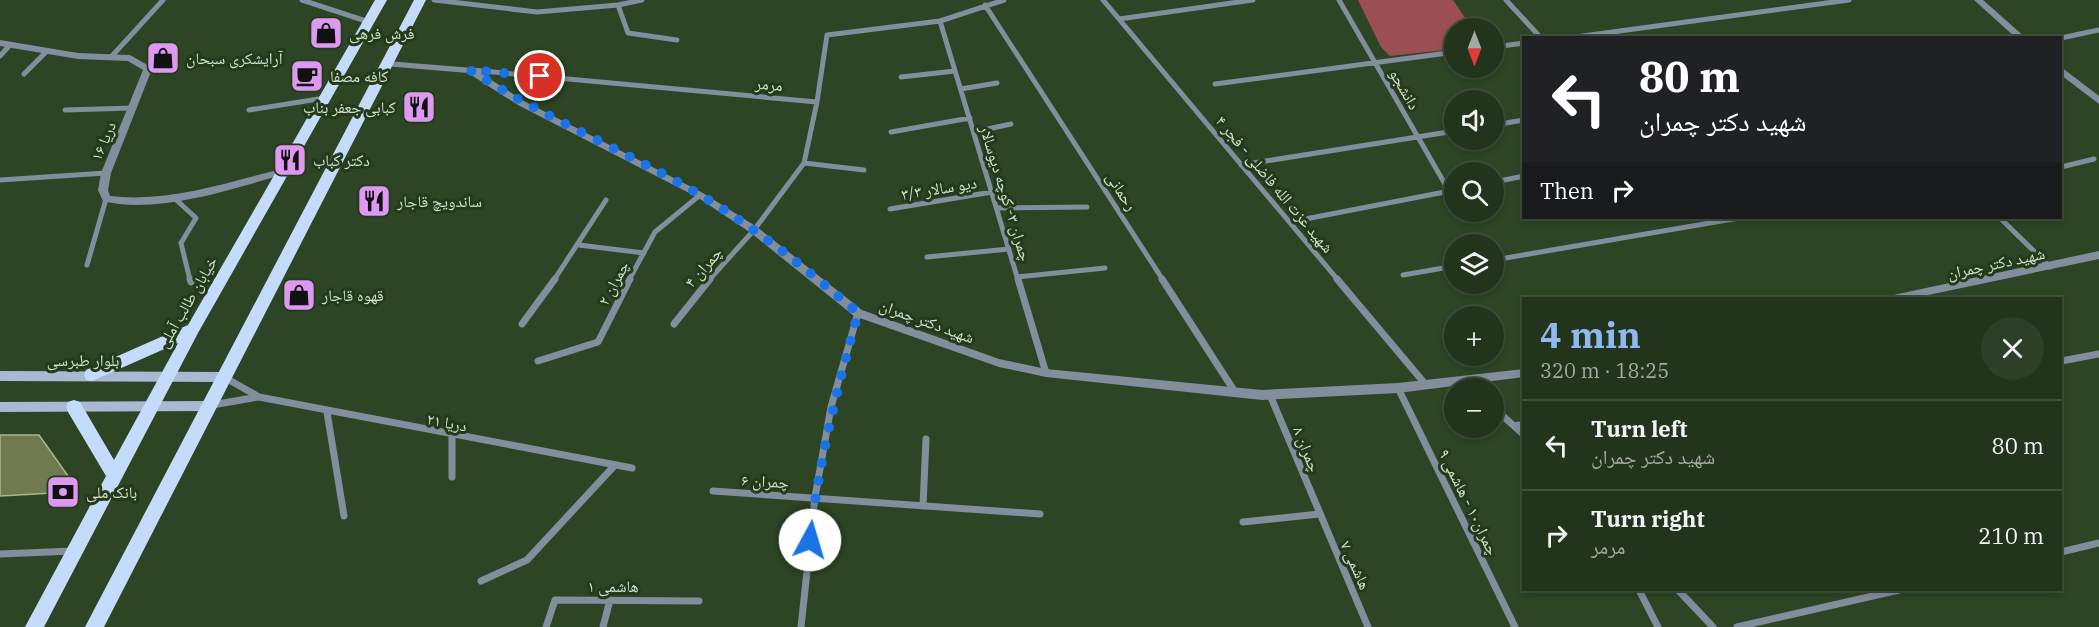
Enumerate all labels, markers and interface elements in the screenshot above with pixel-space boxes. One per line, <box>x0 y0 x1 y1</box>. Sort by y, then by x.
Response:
shop icon: فرش فرهی <box>308 15 344 51</box>
north arrow <box>1444 18 1504 78</box>
map controls <box>1444 18 1504 438</box>
place label: فرش فرهی <box>349 23 414 44</box>
shop icon: آرایشکری سبحان <box>145 40 181 76</box>
place label: آرایشکری سبحان <box>186 48 284 69</box>
text: 80 m <box>1639 49 1740 104</box>
pin <box>514 50 565 101</box>
cafe icon: کافه مصفا <box>289 58 325 94</box>
icon: arrive <box>523 59 556 92</box>
icon: left <box>1540 60 1618 138</box>
street label: دانشجو <box>1385 65 1425 113</box>
place label: کافه مصفا <box>330 66 389 86</box>
street label: مرمر <box>753 73 784 95</box>
restaurant icon: کبابی جعفر بناب <box>401 89 437 125</box>
button: sound <box>1444 90 1504 150</box>
place label: کبابی جعفر بناب <box>303 97 396 118</box>
text: شهید دکتر چمران <box>1639 103 1807 138</box>
street label: شهید عزت الله فاضلی - فجر ۴ <box>1211 111 1338 257</box>
street label: دریا ۱۶ <box>86 118 120 164</box>
street label: چمران ۳- كوچه ديوسالار <box>975 122 1036 264</box>
restaurant icon: دكتر كباب <box>272 142 308 178</box>
place label: دكتر كباب <box>313 150 370 170</box>
button: search <box>1444 162 1504 222</box>
street label: رحمانی <box>1101 168 1142 215</box>
street label: دیو سالار ۳/۳ <box>900 172 978 204</box>
icon: right <box>1606 174 1639 207</box>
text: Then <box>1540 176 1594 205</box>
restaurant icon: ساندویچ قاجار <box>356 183 392 219</box>
place label: ساندویچ قاجار <box>396 191 482 212</box>
button: layers <box>1444 234 1504 294</box>
street label: چمران ۴ <box>680 243 727 292</box>
street label: شهید دکتر چمران <box>1945 243 2047 284</box>
street label: خیابان طالب آملی <box>153 253 222 352</box>
street label: چمران ۲ <box>593 257 634 309</box>
shop icon: قهوه قاجار <box>281 277 317 313</box>
place label: قهوه قاجار <box>321 285 384 305</box>
street label: شهید دکتر چمران <box>877 295 977 348</box>
button: + <box>1444 306 1504 366</box>
text: 4 min <box>1540 311 1641 358</box>
button: close <box>1981 317 2044 380</box>
street label: بلوار طبرسی <box>47 350 119 371</box>
text: 320 m · 18:25 <box>1540 357 1669 384</box>
button: − <box>1444 378 1504 438</box>
street label: دریا ۲۱ <box>425 408 469 436</box>
text: Turn left <box>1591 414 1687 443</box>
street label: چمران ۸ <box>1288 423 1325 475</box>
icon: left <box>1540 429 1573 462</box>
text: 80 m <box>1992 431 2044 460</box>
text: شهید دکتر چمران <box>1591 443 1715 470</box>
street label: چمران۱۰ - هاشمی ۹ <box>1434 446 1503 559</box>
street label: چمران ۶ <box>741 470 789 493</box>
bank icon: بانک ملی <box>45 474 81 510</box>
place label: بانک ملی <box>86 482 137 503</box>
text: Turn right <box>1591 504 1705 533</box>
position arrow <box>778 508 842 572</box>
icon: right <box>1540 519 1573 552</box>
text: 210 m <box>1978 521 2044 550</box>
text: مرمر <box>1591 533 1625 560</box>
street label: هاشمی ۷ <box>1336 538 1376 593</box>
street label: هاشمی ۱ <box>587 576 639 597</box>

